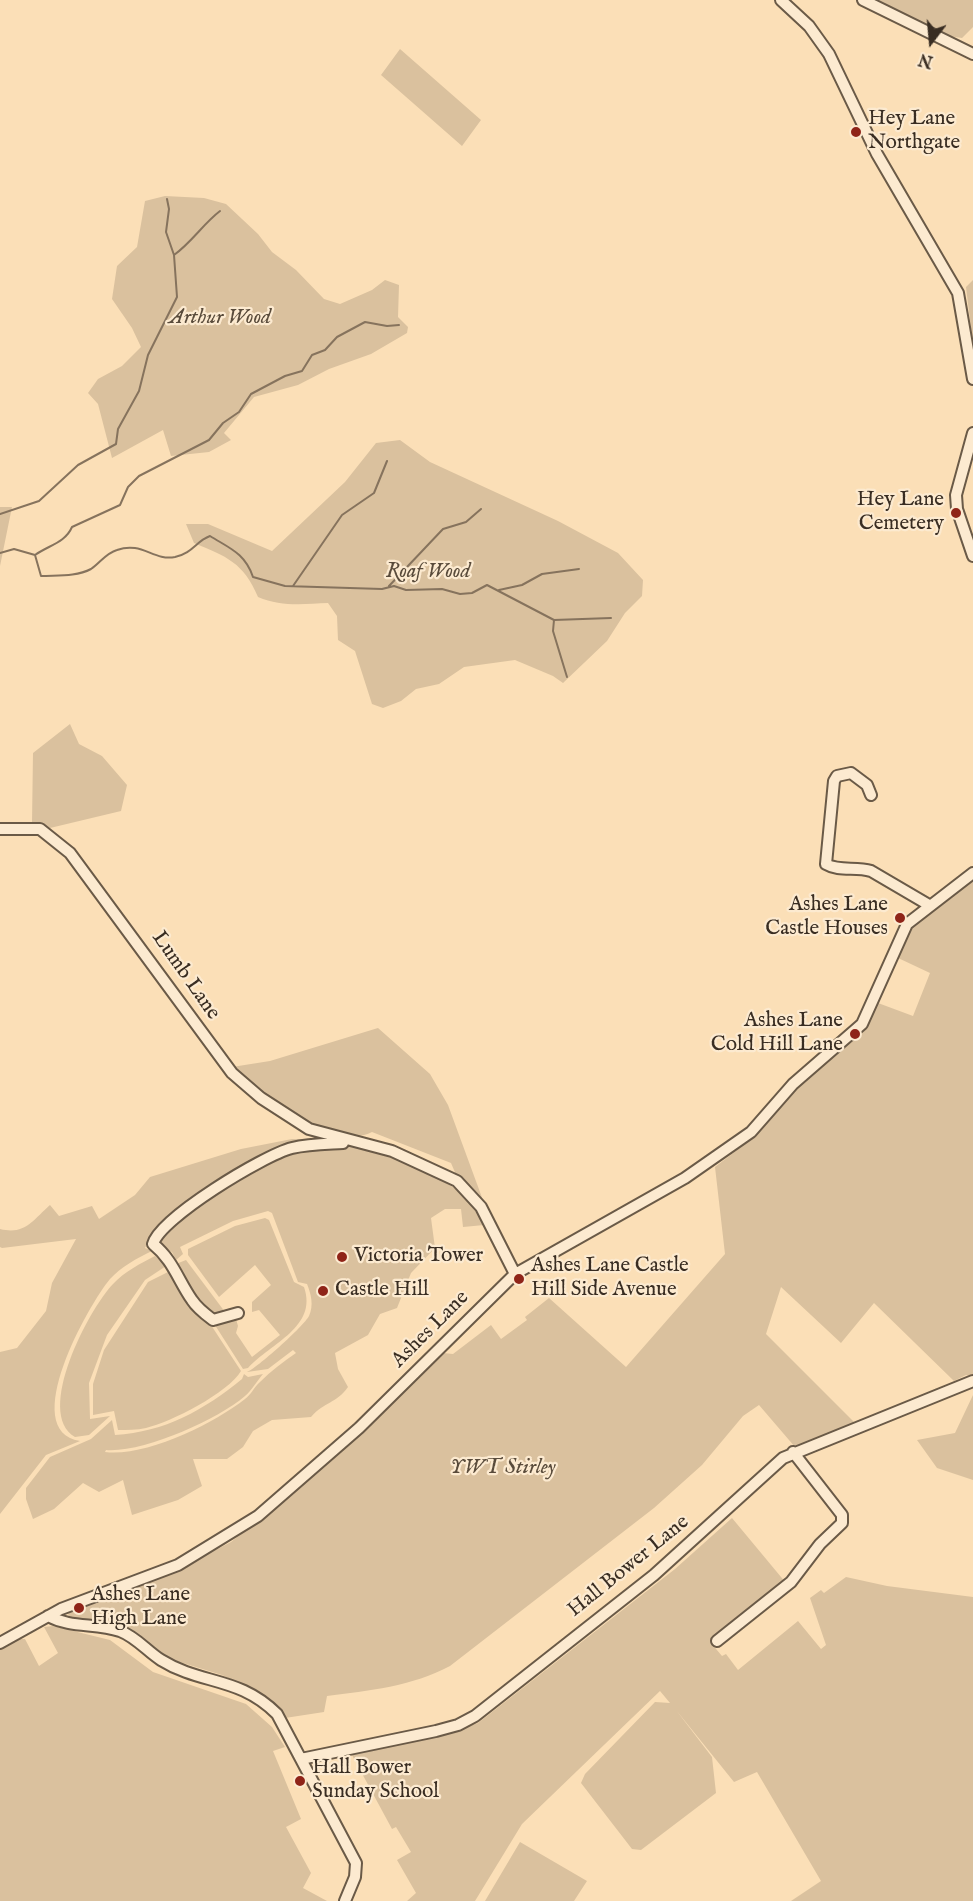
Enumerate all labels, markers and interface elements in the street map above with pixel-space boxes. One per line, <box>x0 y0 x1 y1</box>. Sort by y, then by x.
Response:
north arrow <box>901 12 961 72</box>
text: N <box>917 48 935 71</box>
place label: Hey Lane Northgate <box>868 107 960 157</box>
marker: Hey Lane Northgate <box>849 125 863 139</box>
park label: Arthur Wood <box>169 306 271 332</box>
place label: Hey Lane Cemetery <box>857 488 944 538</box>
marker: Hey Lane Cemetery <box>949 506 963 520</box>
park label: Roaf Wood <box>386 560 470 586</box>
place label: Ashes Lane Castle Houses <box>765 893 888 943</box>
marker: Ashes Lane Castle Houses <box>893 911 907 925</box>
street label: Lumb Lane <box>145 927 225 1025</box>
place label: Ashes Lane Cold Hill Lane <box>711 1009 843 1059</box>
marker: Ashes Lane Cold Hill Lane <box>848 1027 862 1041</box>
place label: Victoria Tower <box>354 1244 483 1270</box>
marker: Victoria Tower <box>335 1250 349 1264</box>
place label: Ashes Lane Castle Hill Side Avenue <box>531 1254 689 1304</box>
marker: Ashes Lane Castle Hill Side Avenue <box>512 1272 526 1286</box>
place label: Castle Hill <box>335 1278 429 1304</box>
marker: Castle Hill <box>316 1284 330 1298</box>
street label: Ashes Lane <box>387 1286 475 1374</box>
park label: YWT Stirley <box>450 1456 556 1482</box>
street label: Hall Bower Lane <box>563 1510 695 1624</box>
place label: Ashes Lane High Lane <box>91 1583 190 1633</box>
marker: Ashes Lane High Lane <box>72 1601 86 1615</box>
place label: Hall Bower Sunday School <box>312 1756 439 1806</box>
marker: Hall Bower Sunday School <box>293 1774 307 1788</box>

